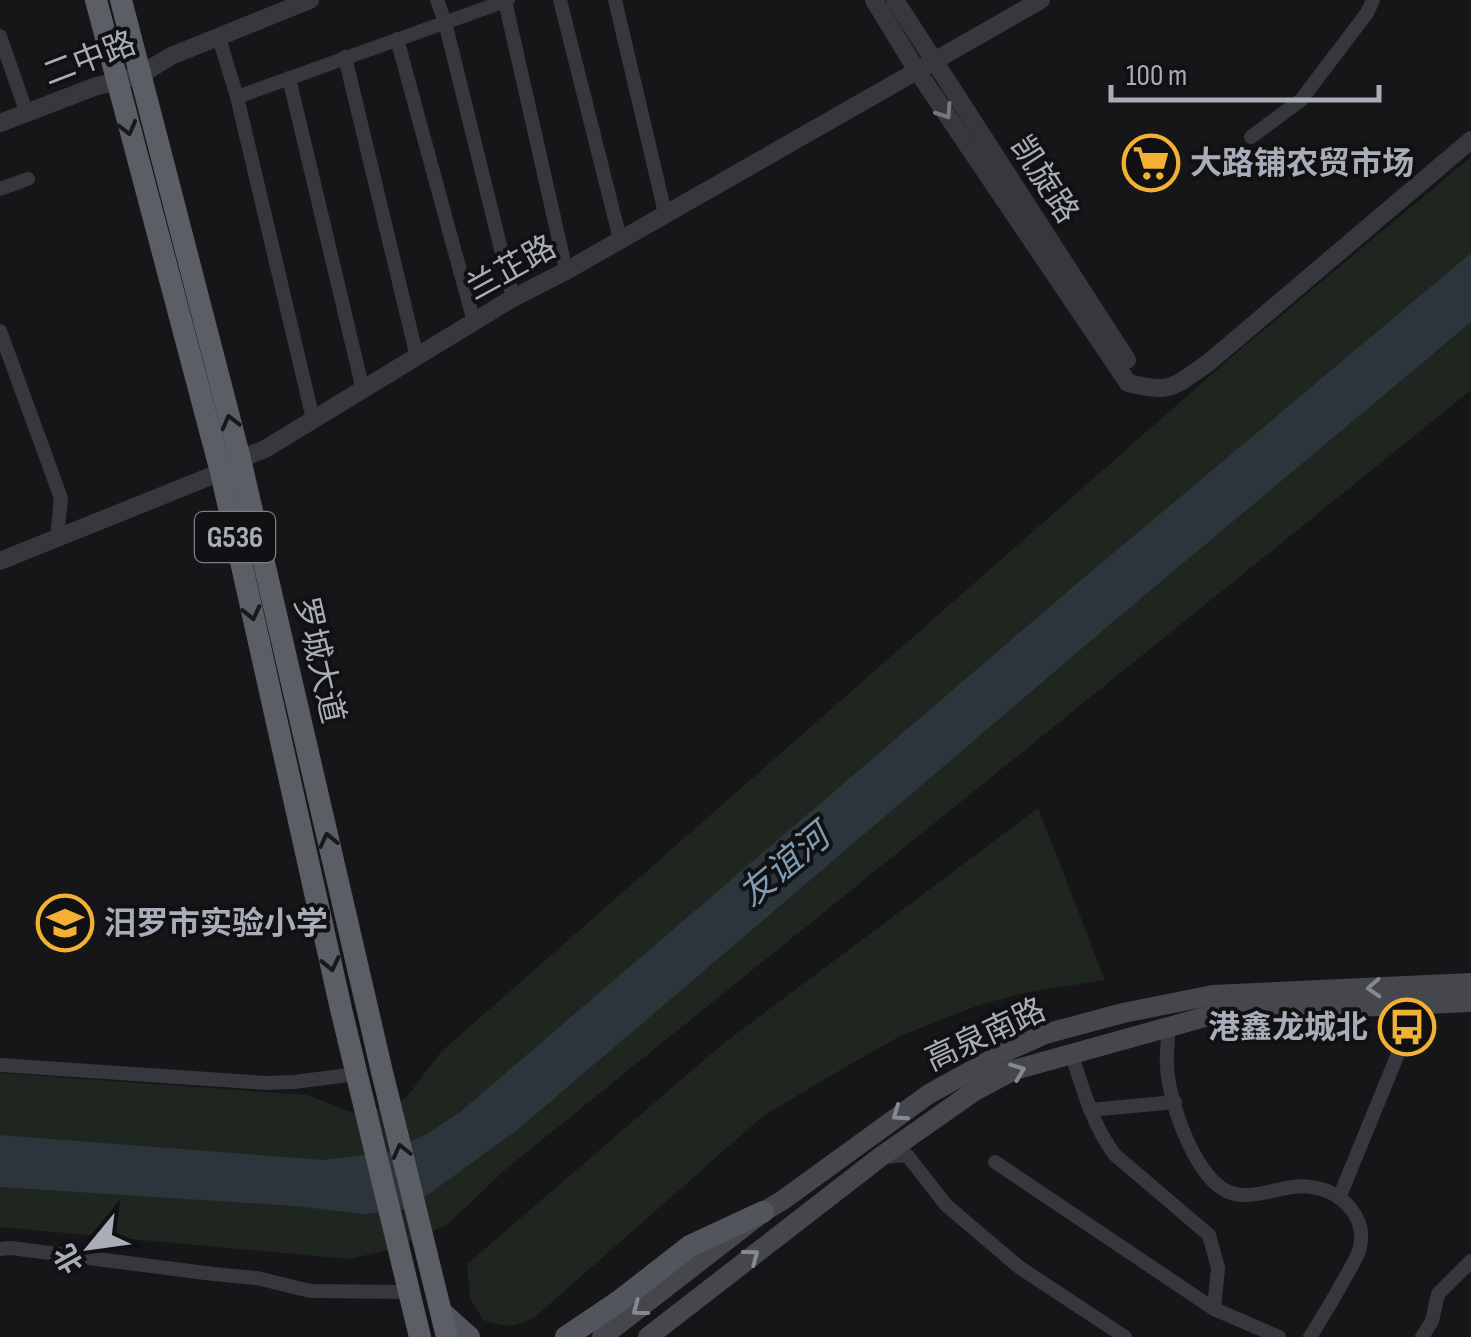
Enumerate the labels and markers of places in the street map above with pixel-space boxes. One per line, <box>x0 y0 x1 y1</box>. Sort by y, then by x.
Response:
supermarket icon: 大路铺农贸市场 <box>1121 133 1181 193</box>
place label: 大路铺农贸市场 <box>1190 145 1414 184</box>
school or university icon: 汨罗市实验小学 <box>35 893 95 953</box>
place label: 汨罗市实验小学 <box>104 905 328 944</box>
bus stop icon: 港鑫龙城北 <box>1377 997 1437 1057</box>
place label: 港鑫龙城北 <box>1208 1009 1368 1048</box>

